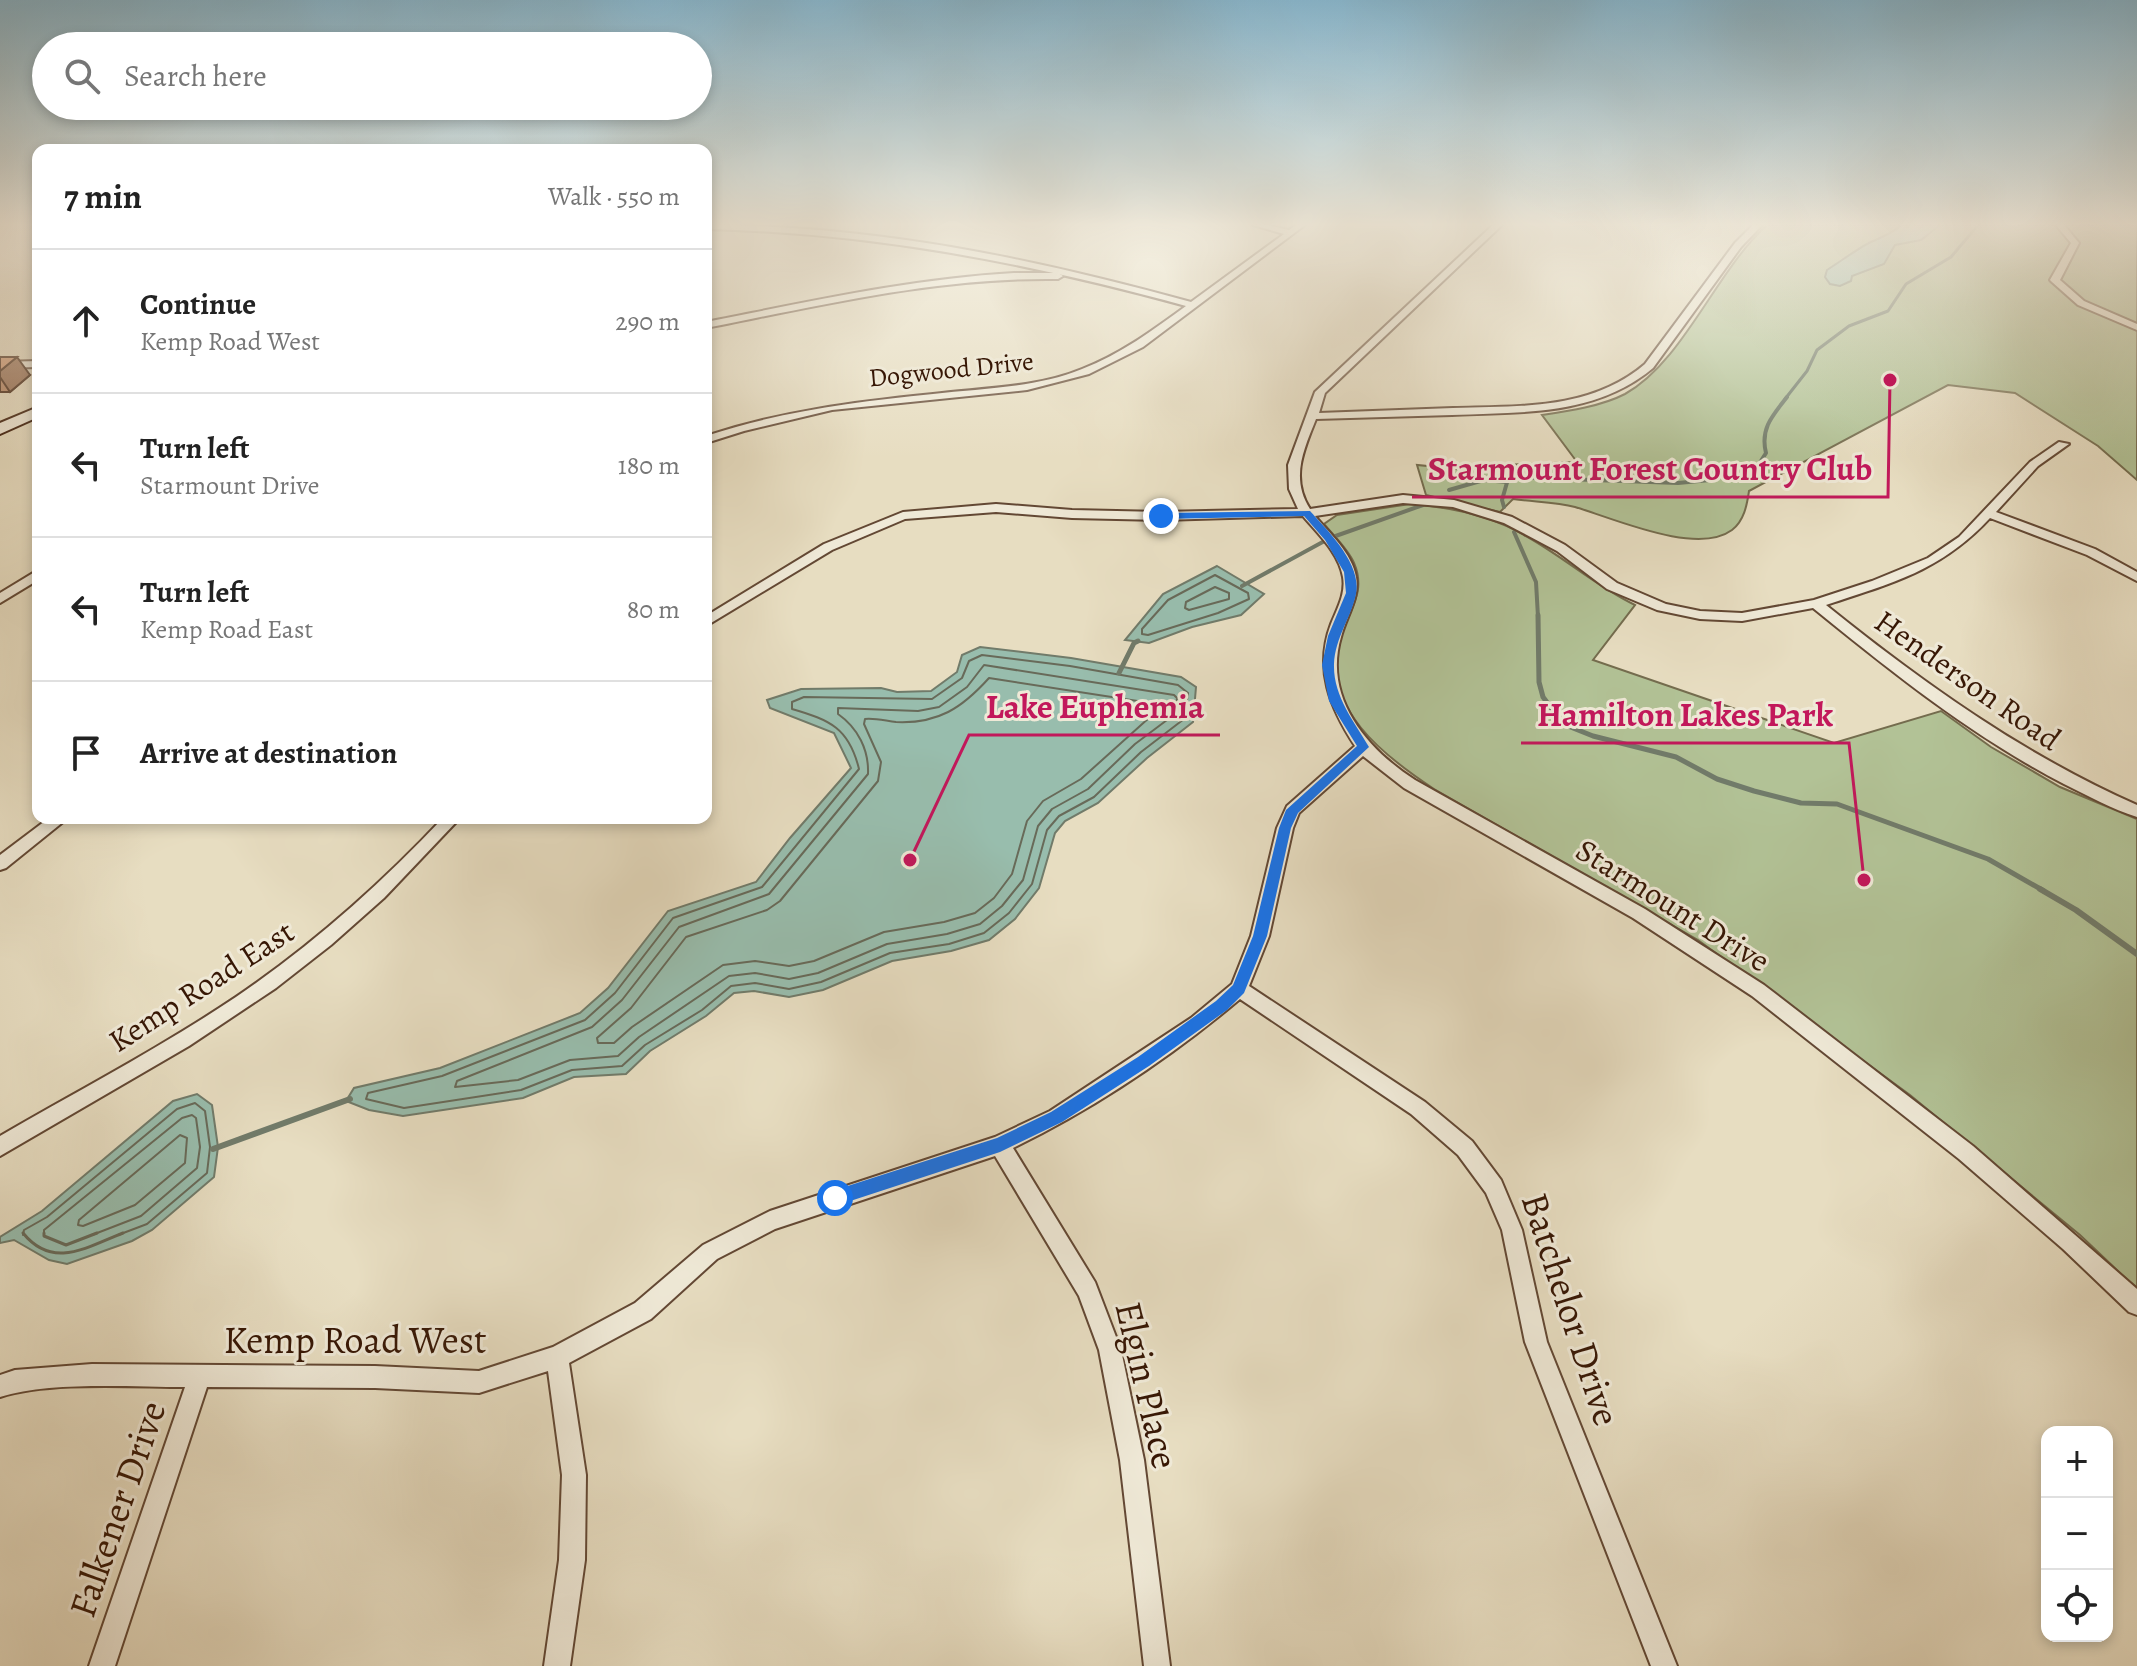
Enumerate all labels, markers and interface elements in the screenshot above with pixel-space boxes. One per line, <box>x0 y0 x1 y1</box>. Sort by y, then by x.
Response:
search box <box>32 32 712 120</box>
icon: search <box>60 54 104 98</box>
text: Search here <box>124 56 267 96</box>
text: 7 min <box>64 173 142 220</box>
text: Walk · 550 m <box>548 179 680 214</box>
text: Continue <box>140 284 256 324</box>
icon: ahead <box>64 299 108 343</box>
text: 290 m <box>615 304 680 339</box>
text: Kemp Road West <box>140 324 320 359</box>
street label: Dogwood Drive <box>867 343 1035 396</box>
text: Turn left <box>140 428 249 468</box>
callout: Starmount Forest Country Club <box>1412 439 1888 497</box>
icon: left <box>64 443 108 487</box>
text: Starmount Forest Country Club <box>1428 445 1872 492</box>
text: 180 m <box>618 448 680 483</box>
text: Starmount Drive <box>140 468 319 503</box>
route end <box>1143 498 1179 534</box>
text: Turn left <box>140 572 249 612</box>
icon: left <box>64 587 108 631</box>
text: 80 m <box>627 592 680 627</box>
street label: Henderson Road <box>1866 599 2071 761</box>
text: Kemp Road East <box>140 612 313 647</box>
callout: Lake Euphemia <box>969 677 1220 735</box>
text: Lake Euphemia <box>986 683 1205 730</box>
callout: Hamilton Lakes Park <box>1521 685 1849 743</box>
text: Hamilton Lakes Park <box>1537 691 1833 738</box>
icon: arrive <box>64 731 108 775</box>
text: Arrive at destination <box>140 733 397 773</box>
street label: Starmount Drive <box>1568 828 1778 982</box>
street label: Kemp Road East <box>100 910 302 1062</box>
route start <box>817 1180 853 1216</box>
street label: Batchelor Drive <box>1509 1186 1633 1432</box>
street label: Elgin Place <box>1103 1296 1191 1474</box>
street label: Kemp Road West <box>224 1314 487 1366</box>
street label: Falkener Drive <box>56 1394 178 1624</box>
map controls <box>2041 1426 2113 1642</box>
button: + <box>2041 1426 2113 1498</box>
button: − <box>2041 1498 2113 1570</box>
button: locate <box>2041 1570 2113 1642</box>

